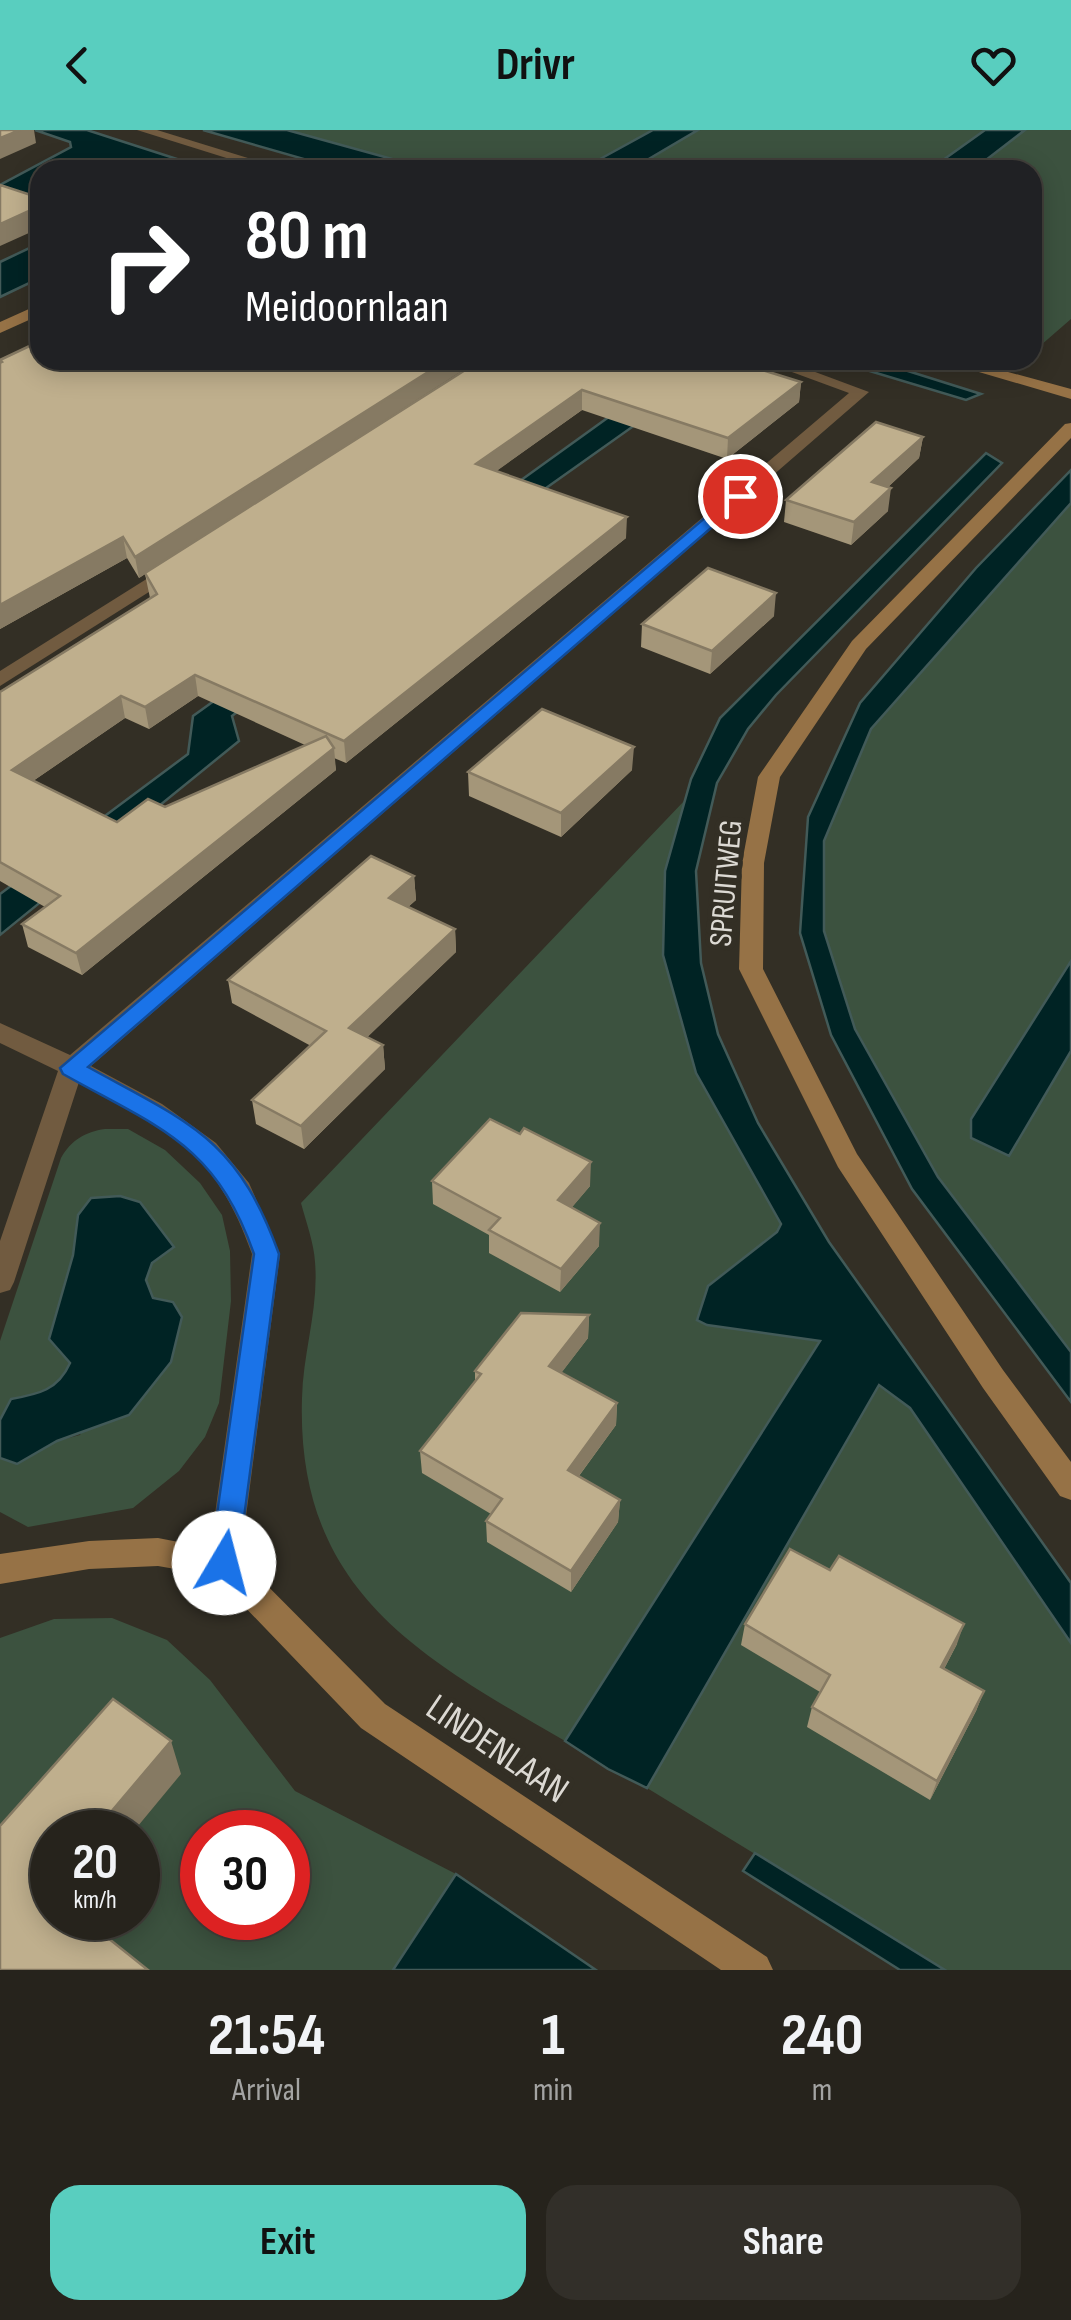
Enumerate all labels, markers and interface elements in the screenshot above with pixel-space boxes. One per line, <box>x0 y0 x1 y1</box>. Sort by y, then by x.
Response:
icon: back <box>50 38 105 93</box>
text: Drivr <box>496 38 575 93</box>
icon: heart <box>966 38 1021 93</box>
text: 80 m <box>245 195 369 279</box>
icon: right <box>80 200 210 330</box>
text: Meidoornlaan <box>245 280 449 335</box>
pin <box>698 454 783 539</box>
icon: arrive <box>713 469 768 524</box>
street label: SPRUITWEG <box>702 818 751 948</box>
position arrow <box>172 1511 276 1615</box>
street label: LINDENLAAN <box>418 1685 577 1813</box>
speed limit sign: 30 <box>180 1810 310 1940</box>
text: 20 <box>72 1833 118 1893</box>
text: km/h <box>73 1885 117 1916</box>
text: 21:54 <box>208 2000 325 2072</box>
text: 1 <box>541 2000 565 2072</box>
text: 240 <box>781 2000 863 2072</box>
text: Arrival <box>232 2071 301 2110</box>
text: min <box>533 2071 573 2110</box>
text: m <box>812 2071 832 2110</box>
button: Exit <box>50 2185 526 2300</box>
button: Share <box>546 2185 1021 2300</box>

